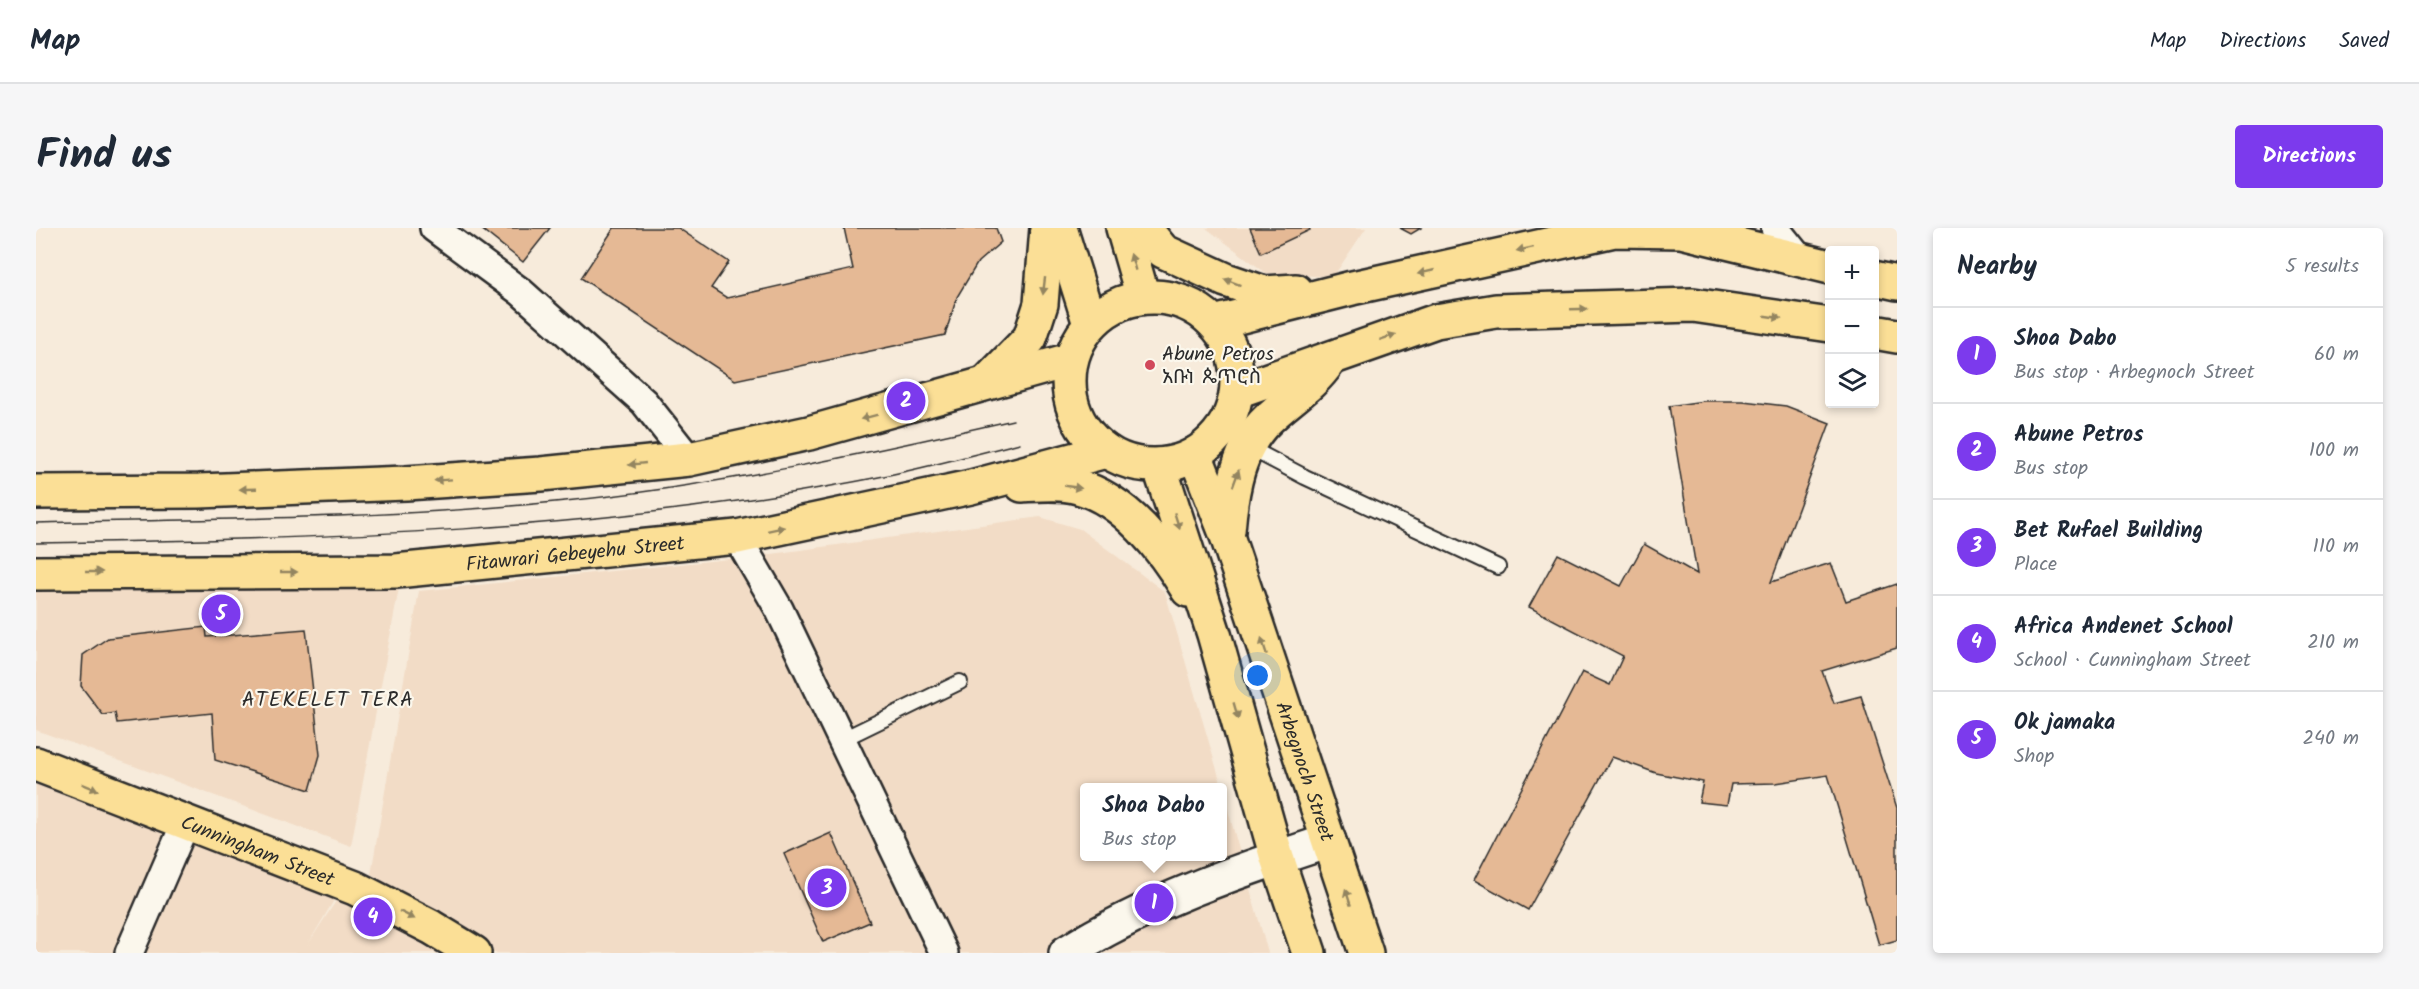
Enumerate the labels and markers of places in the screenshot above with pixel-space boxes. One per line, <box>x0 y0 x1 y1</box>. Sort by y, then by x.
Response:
place label: Abune Petros አቡነ ጴጥሮስ <box>1162 339 1274 394</box>
marker: Abune Petros አቡነ ጴጥሮስ <box>1143 358 1157 372</box>
pin: 2 <box>886 378 926 423</box>
pin: 5 <box>202 592 240 636</box>
pin: 3 <box>808 866 846 910</box>
pin: 1 <box>1134 880 1174 926</box>
pin: 4 <box>354 894 392 940</box>

